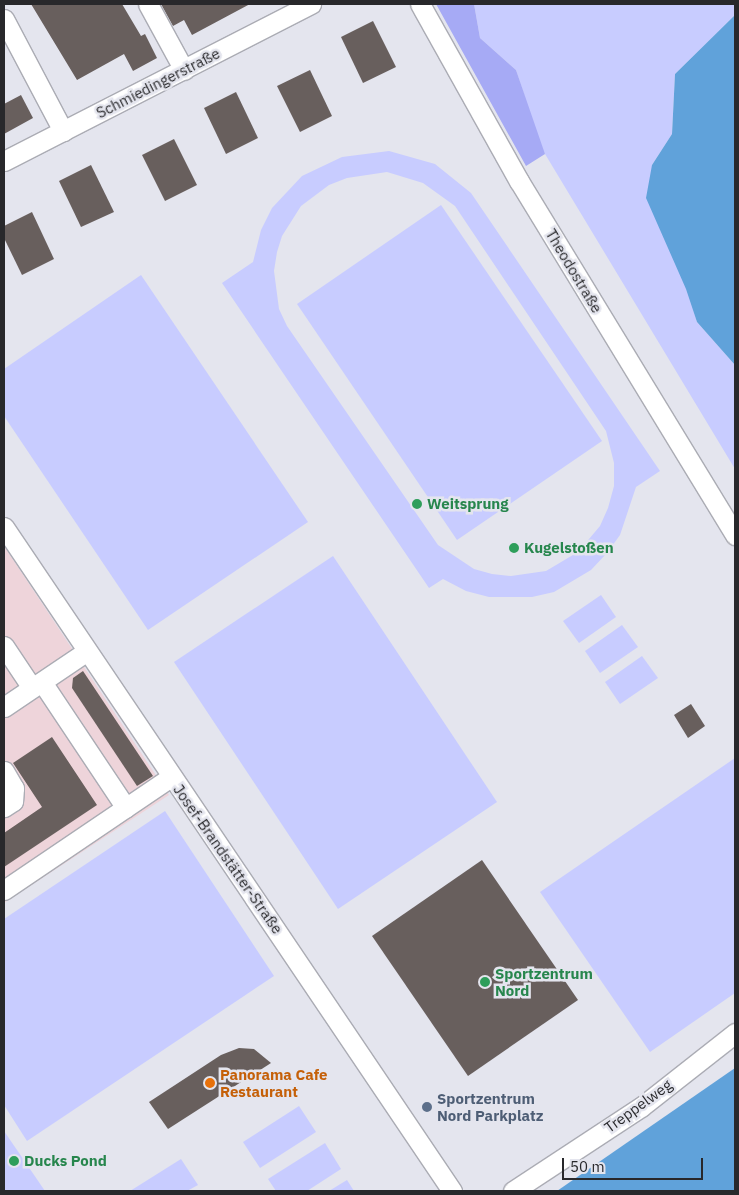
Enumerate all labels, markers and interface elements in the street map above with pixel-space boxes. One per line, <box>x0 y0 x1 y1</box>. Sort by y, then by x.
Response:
street label: Schmiedingerstraße <box>93 44 223 122</box>
street label: Theodostraße <box>542 226 606 316</box>
place label: Weitsprung <box>427 495 509 513</box>
marker: Weitsprung <box>411 498 423 510</box>
place label: Kugelstoßen <box>524 539 614 557</box>
marker: Kugelstoßen <box>508 542 520 554</box>
street label: Josef-Brandstätter-Straße <box>170 781 286 937</box>
place label: Sportzentrum Nord <box>495 964 593 999</box>
marker: Sportzentrum Nord <box>479 976 491 988</box>
place label: Panorama Cafe Restaurant <box>220 1065 328 1100</box>
street label: Treppelweg <box>601 1076 675 1136</box>
marker: Panorama Cafe Restaurant <box>204 1077 216 1089</box>
place label: Sportzentrum Nord Parkplatz <box>437 1089 543 1124</box>
marker: Sportzentrum Nord Parkplatz <box>421 1101 433 1113</box>
scale bar <box>564 1148 705 1180</box>
place label: Ducks Pond <box>24 1152 107 1170</box>
marker: Ducks Pond <box>8 1155 20 1167</box>
text: 50 m <box>570 1157 605 1176</box>

